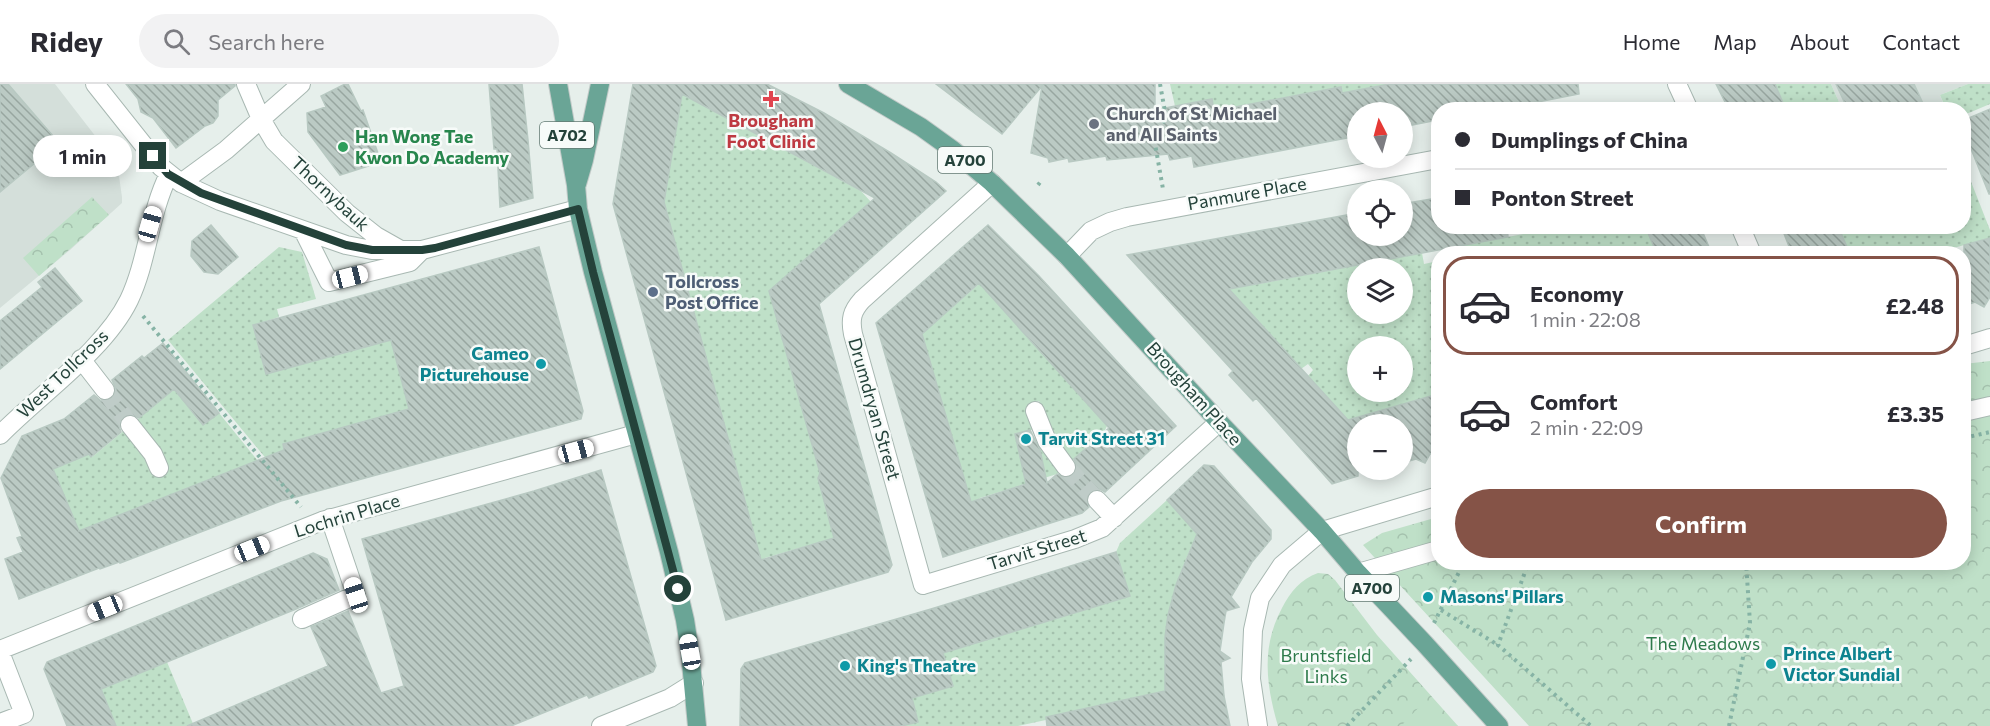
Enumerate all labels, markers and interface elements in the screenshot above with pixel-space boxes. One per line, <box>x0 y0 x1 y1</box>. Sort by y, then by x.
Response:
search box <box>139 14 559 68</box>
text: Ridey <box>30 24 103 58</box>
icon: search <box>160 25 193 58</box>
text: Search here <box>208 28 325 55</box>
text: Home <box>1623 29 1680 54</box>
text: Map <box>1713 29 1757 54</box>
text: About <box>1790 29 1849 54</box>
text: Contact <box>1882 29 1960 54</box>
marker: Brougham Foot Clinic <box>762 90 780 108</box>
place label: Church of St Michael and All Saints <box>1106 102 1277 145</box>
north arrow <box>1347 102 1413 168</box>
map controls <box>1347 102 1413 480</box>
place label: Brougham Foot Clinic <box>726 109 816 152</box>
marker: Church of St Michael and All Saints <box>1087 117 1101 131</box>
road number: A702 <box>540 122 594 148</box>
place label: Han Wong Tae Kwon Do Academy <box>355 125 509 168</box>
text: Dumplings of China <box>1491 126 1688 153</box>
callout: 1 min <box>33 135 132 177</box>
marker: Han Wong Tae Kwon Do Academy <box>336 140 350 154</box>
route end <box>139 142 166 169</box>
text: 1 min <box>59 144 106 168</box>
road number: A700 <box>938 147 992 173</box>
street label: Thornybauk <box>287 151 375 235</box>
street label: Panmure Place <box>1186 172 1308 214</box>
button: locate <box>1347 180 1413 246</box>
text: Ponton Street <box>1491 184 1634 211</box>
car <box>136 204 164 244</box>
button: layers <box>1347 258 1413 324</box>
car <box>330 264 370 290</box>
place label: Tollcross Post Office <box>665 270 758 313</box>
icon: car <box>1458 279 1512 333</box>
text: Economy <box>1530 280 1624 307</box>
marker: Tollcross Post Office <box>646 285 660 299</box>
text: £2.48 <box>1885 292 1944 319</box>
text: 1 min · 22:08 <box>1530 307 1641 331</box>
street label: West Tollcross <box>12 324 113 422</box>
street label: Drumdryan Street <box>844 335 906 482</box>
button: + <box>1347 336 1413 402</box>
street label: Brougham Place <box>1143 337 1247 450</box>
place label: Cameo Picturehouse <box>420 342 529 385</box>
marker: Cameo Picturehouse <box>534 357 548 371</box>
icon: car <box>1458 387 1512 441</box>
text: Comfort <box>1530 388 1618 415</box>
text: £3.35 <box>1887 400 1944 427</box>
button: − <box>1347 414 1413 480</box>
text: 2 min · 22:09 <box>1530 415 1643 439</box>
place label: Tarvit Street 31 <box>1038 427 1165 449</box>
marker: Tarvit Street 31 <box>1019 432 1033 446</box>
car <box>556 438 596 464</box>
street label: Lochrin Place <box>291 489 402 542</box>
button: Confirm <box>1455 489 1947 558</box>
street label: Tarvit Street <box>985 524 1089 574</box>
car <box>232 534 272 564</box>
car <box>342 575 370 615</box>
route start <box>664 575 691 602</box>
road number: A700 <box>1345 575 1399 601</box>
place label: Masons' Pillars <box>1440 585 1564 607</box>
marker: Masons' Pillars <box>1421 590 1435 604</box>
car <box>85 593 125 623</box>
park label: The Meadows <box>1646 632 1760 654</box>
car <box>678 633 702 671</box>
place label: Prince Albert Victor Sundial <box>1783 642 1900 685</box>
park label: Bruntsfield Links <box>1281 644 1371 687</box>
place label: King's Theatre <box>857 654 976 676</box>
marker: Prince Albert Victor Sundial <box>1764 657 1778 671</box>
marker: King's Theatre <box>838 659 852 673</box>

